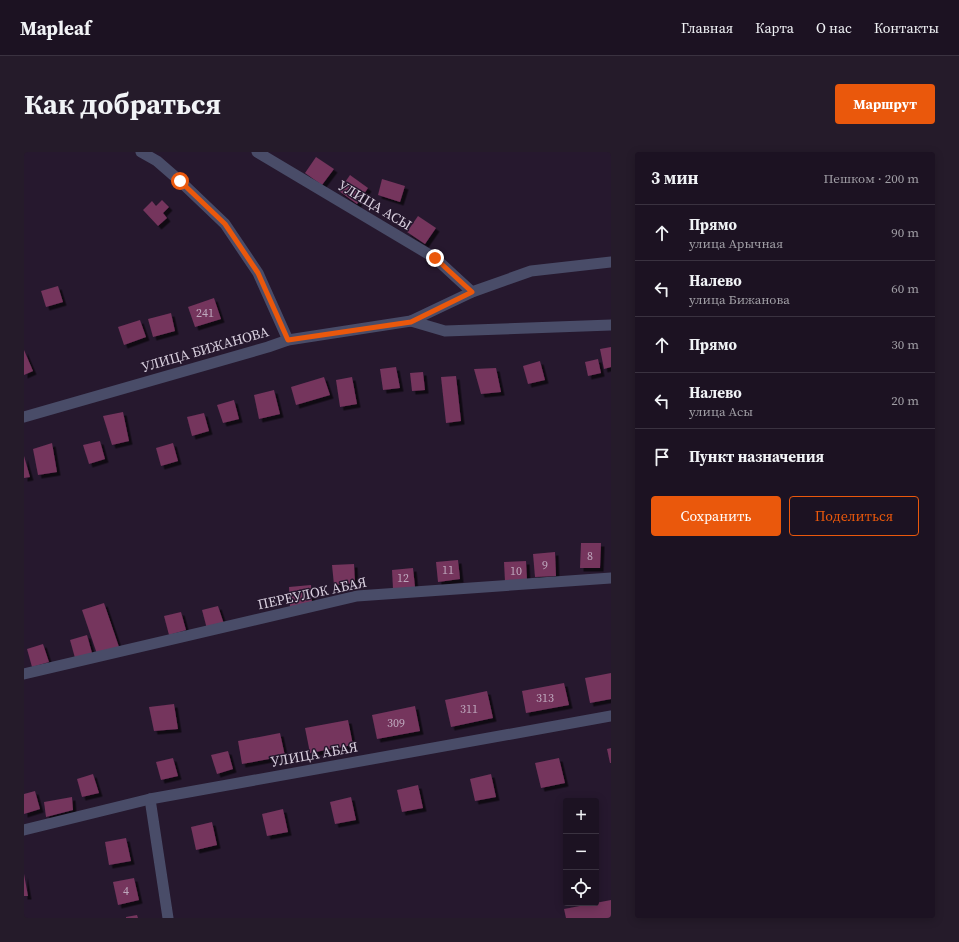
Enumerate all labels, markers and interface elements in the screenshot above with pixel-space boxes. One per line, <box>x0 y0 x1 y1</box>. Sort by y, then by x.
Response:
text: Mapleaf <box>20 15 91 41</box>
text: Главная <box>681 18 733 38</box>
text: Карта <box>755 18 794 38</box>
text: О нас <box>816 18 852 38</box>
text: Контакты <box>874 18 939 38</box>
button: Маршрут <box>835 84 935 124</box>
text: Как добраться <box>24 85 221 123</box>
text: 3 мин <box>651 166 699 190</box>
text: Пешком · 200 m <box>824 170 919 187</box>
route start <box>171 172 189 190</box>
street label: УЛИЦА АСЫ <box>334 175 416 235</box>
text: Прямо <box>689 214 737 235</box>
icon: ahead <box>651 222 673 244</box>
text: 90 m <box>891 224 919 241</box>
text: улица Арычная <box>689 235 783 252</box>
route end <box>426 249 444 267</box>
text: Налево <box>689 270 742 291</box>
icon: left <box>651 278 673 300</box>
text: 60 m <box>891 280 919 297</box>
text: улица Бижанова <box>689 291 790 308</box>
house number: 241 <box>196 305 214 321</box>
street label: УЛИЦА БИЖАНОВА <box>139 321 272 377</box>
icon: ahead <box>651 334 673 356</box>
text: Прямо <box>689 334 737 355</box>
text: 30 m <box>891 336 919 353</box>
text: Налево <box>689 382 742 403</box>
icon: left <box>651 390 673 412</box>
text: 20 m <box>891 392 919 409</box>
text: улица Асы <box>689 403 753 420</box>
icon: arrive <box>651 446 673 468</box>
text: Пункт назначения <box>689 446 824 467</box>
button: Сохранить <box>651 496 781 536</box>
button: Поделиться <box>789 496 919 536</box>
house number: 8 <box>587 548 593 564</box>
house number: 9 <box>542 557 548 573</box>
house number: 11 <box>442 562 454 578</box>
house number: 10 <box>510 563 522 579</box>
house number: 12 <box>397 570 409 586</box>
street label: ПЕРЕУЛОК АБАЯ <box>256 572 368 614</box>
house number: 313 <box>536 690 554 706</box>
house number: 311 <box>460 701 478 717</box>
house number: 309 <box>387 715 405 731</box>
street label: УЛИЦА АБАЯ <box>269 737 359 771</box>
map controls <box>563 798 599 906</box>
button: + <box>563 798 599 834</box>
button: − <box>563 834 599 870</box>
button: locate <box>563 870 599 906</box>
house number: 4 <box>123 883 129 899</box>

